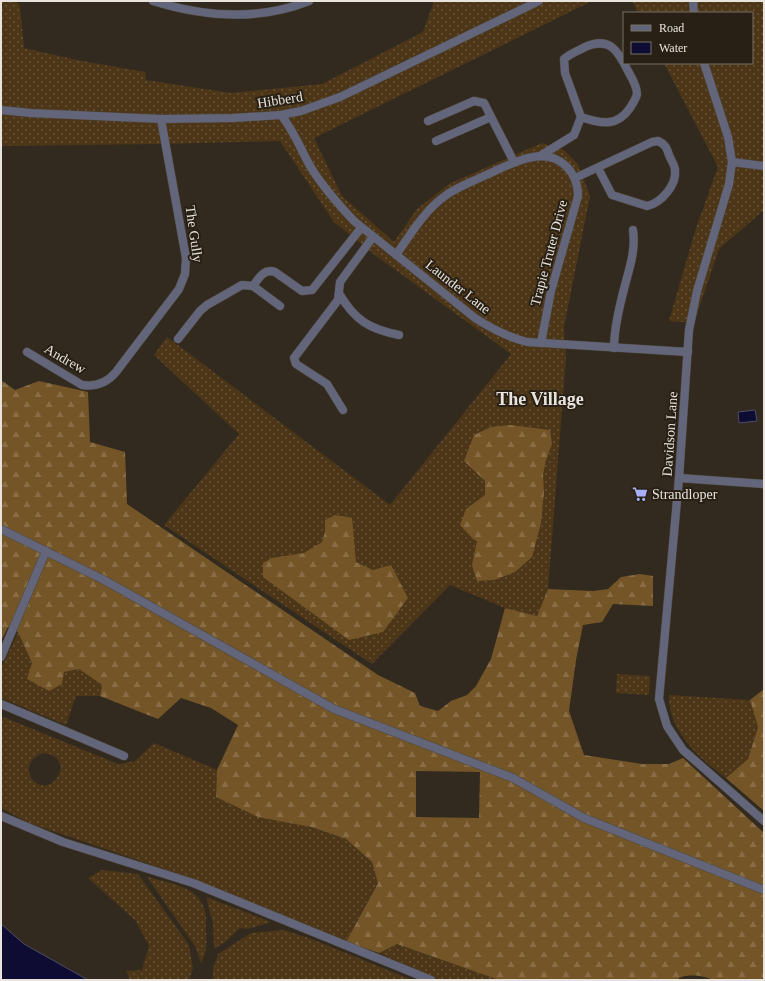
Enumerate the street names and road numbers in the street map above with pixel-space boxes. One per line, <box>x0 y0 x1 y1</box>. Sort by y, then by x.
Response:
street label: Hibberd <box>256 89 304 111</box>
street label: Trapie Truter Drive <box>528 198 570 308</box>
street label: The Gully <box>183 205 205 263</box>
street label: Launder Lane <box>423 257 493 317</box>
street label: Andrew <box>42 341 89 377</box>
street label: Davidson Lane <box>660 391 680 477</box>

